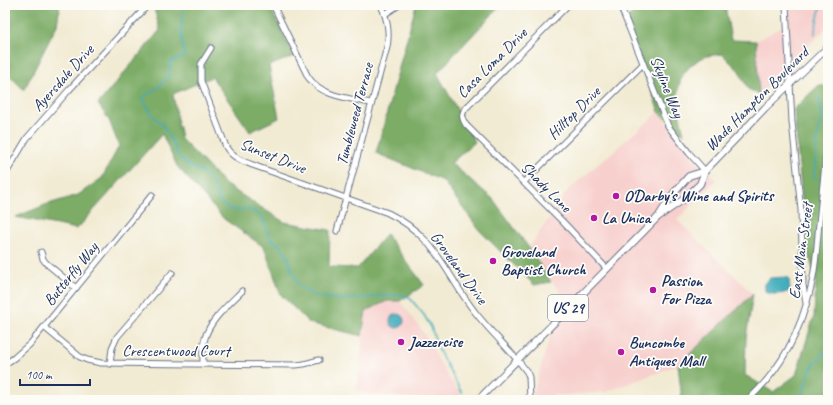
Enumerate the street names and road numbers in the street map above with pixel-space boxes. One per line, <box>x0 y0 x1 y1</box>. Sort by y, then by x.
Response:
street label: Casa Loma Drive <box>452 22 533 103</box>
street label: Ayersdale Drive <box>28 39 99 116</box>
street label: Wade Hampton Boulevard <box>701 41 815 155</box>
street label: Skyline Way <box>646 53 689 122</box>
street label: Tumbleweed Terrace <box>332 59 379 167</box>
street label: Hilltop Drive <box>543 81 606 144</box>
street label: Sunset Drive <box>237 134 310 179</box>
street label: Shady Lane <box>516 157 577 218</box>
street label: East Main Street <box>784 199 818 300</box>
street label: Groveland Drive <box>426 228 493 310</box>
street label: Butterfly Way <box>39 237 104 310</box>
road number: US 29 <box>548 295 588 321</box>
street label: Crescentwood Court <box>122 341 232 361</box>

